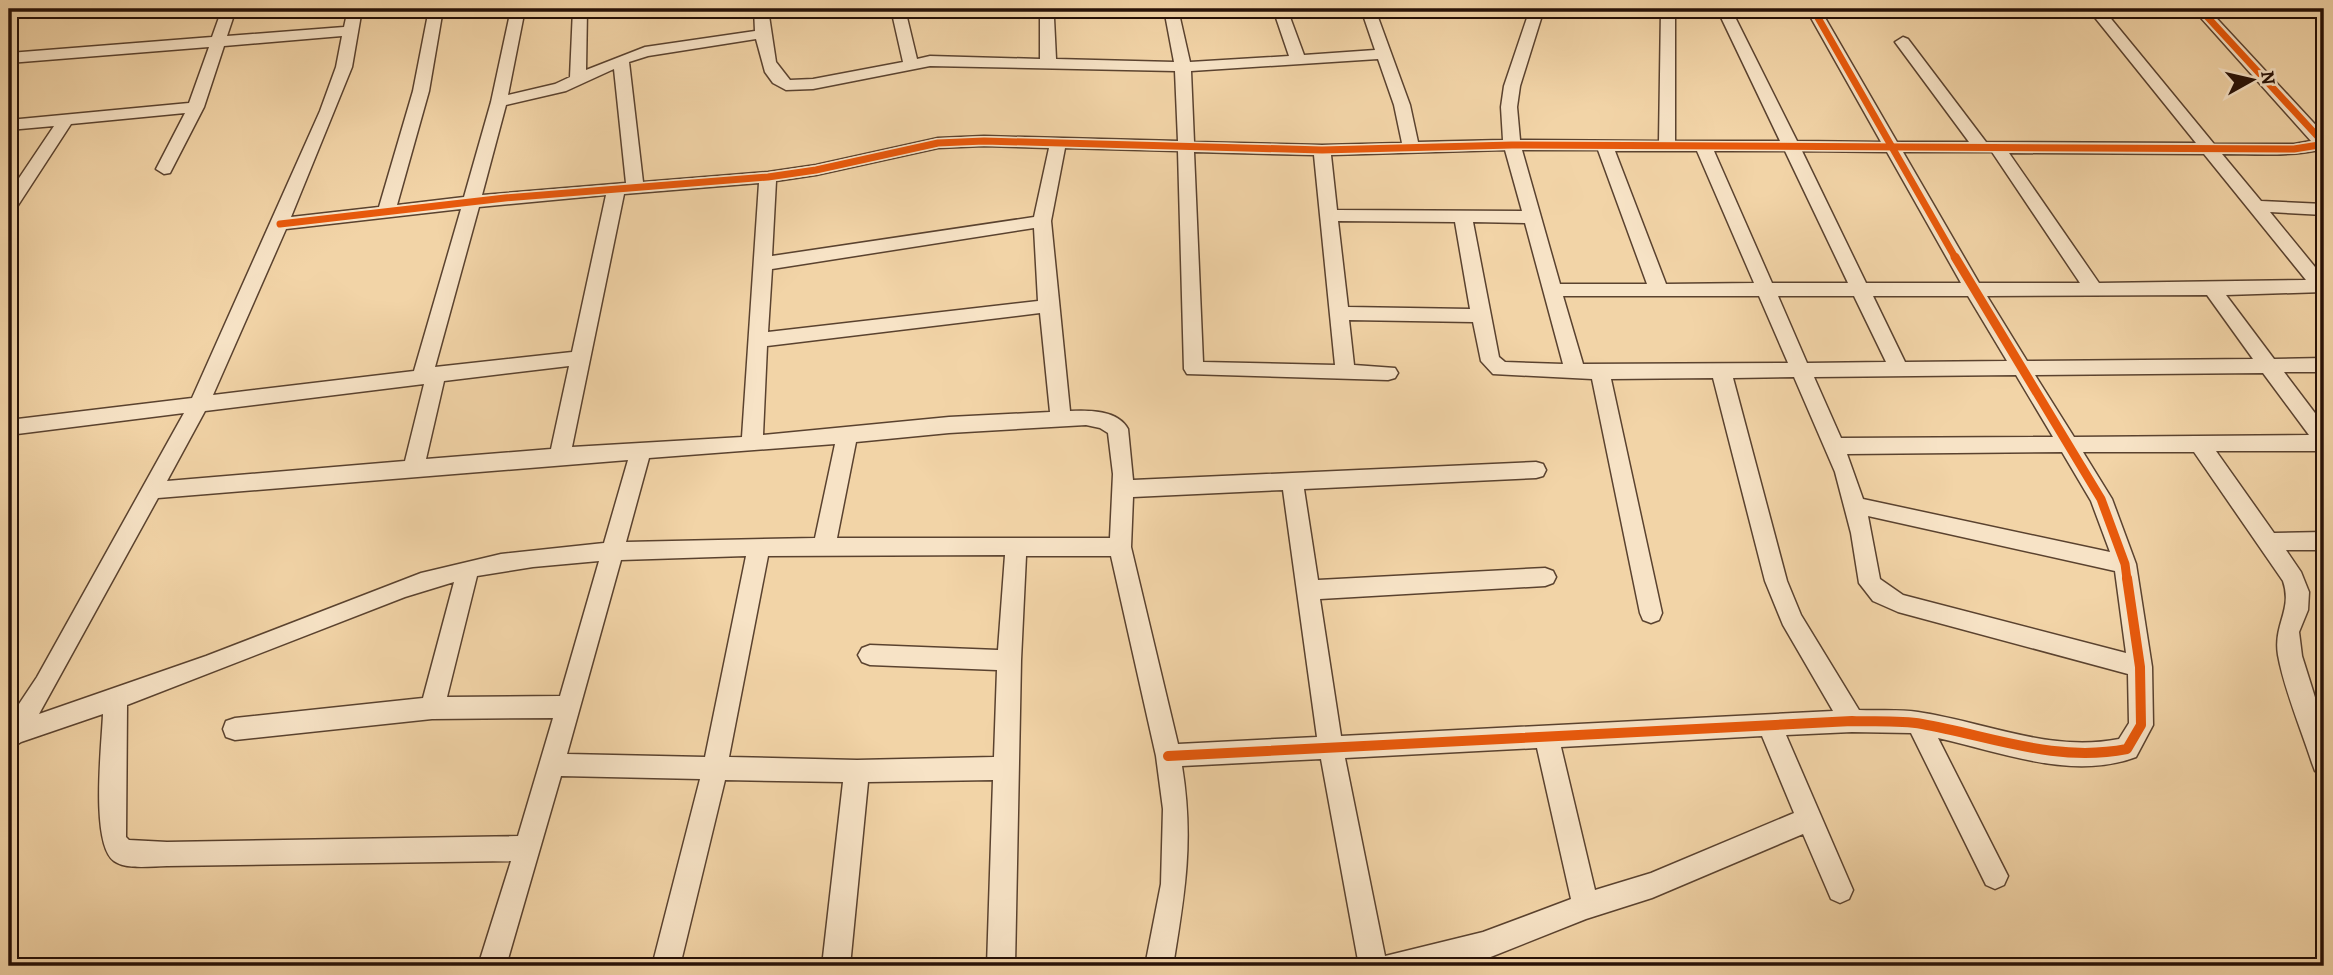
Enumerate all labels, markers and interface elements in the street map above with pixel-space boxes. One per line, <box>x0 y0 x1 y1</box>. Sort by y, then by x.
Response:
north arrow <box>2218 46 2288 116</box>
text: N <box>2254 69 2282 87</box>

